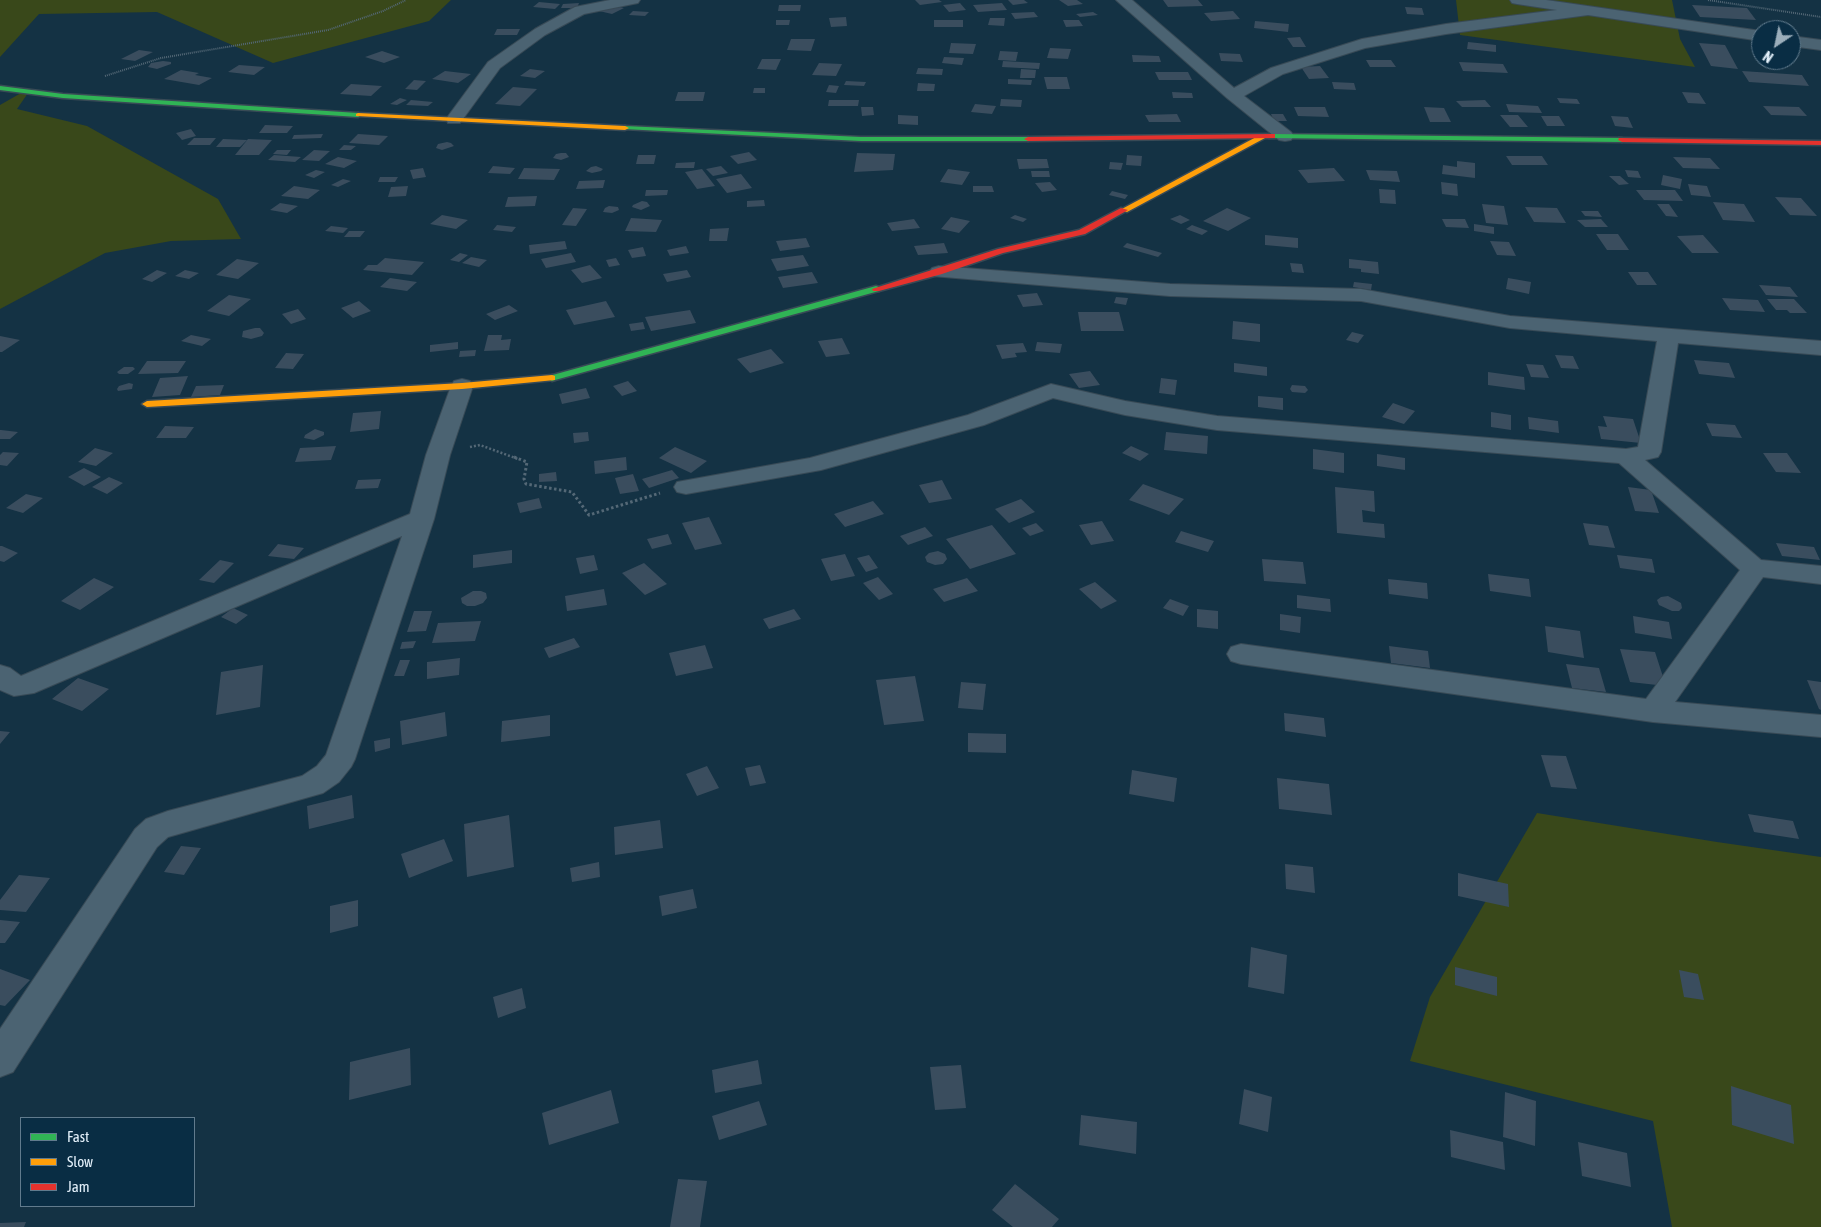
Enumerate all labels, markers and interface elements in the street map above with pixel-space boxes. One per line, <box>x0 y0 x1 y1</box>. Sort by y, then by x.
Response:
north arrow <box>1751 20 1801 70</box>
text: N <box>1760 48 1776 66</box>
legend <box>20 1117 195 1207</box>
text: Fast <box>67 1128 89 1145</box>
text: Slow <box>67 1153 93 1170</box>
text: Jam <box>67 1178 90 1195</box>

